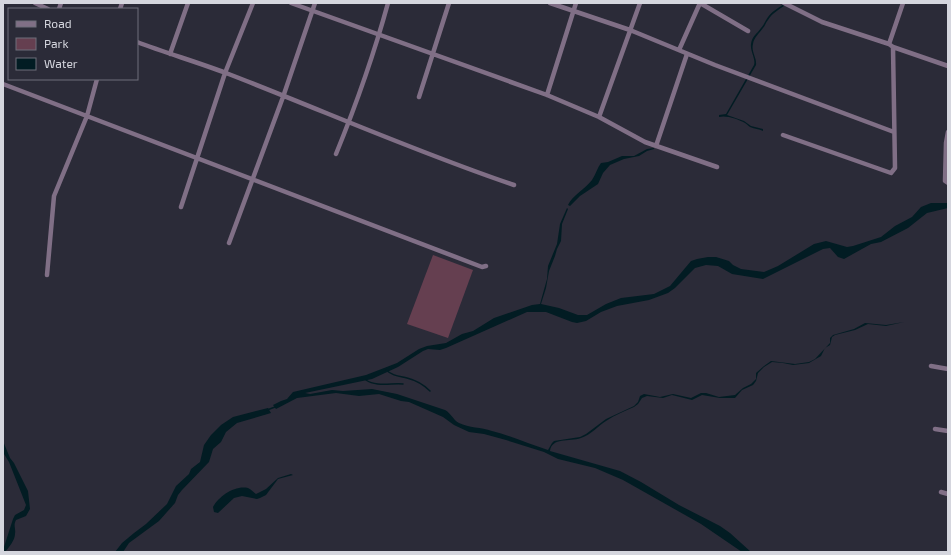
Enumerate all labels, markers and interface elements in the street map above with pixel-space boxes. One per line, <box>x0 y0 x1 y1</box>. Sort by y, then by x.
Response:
legend <box>8 8 138 80</box>
text: Road <box>44 16 72 30</box>
text: Park <box>44 36 69 50</box>
text: Water <box>44 56 78 70</box>

